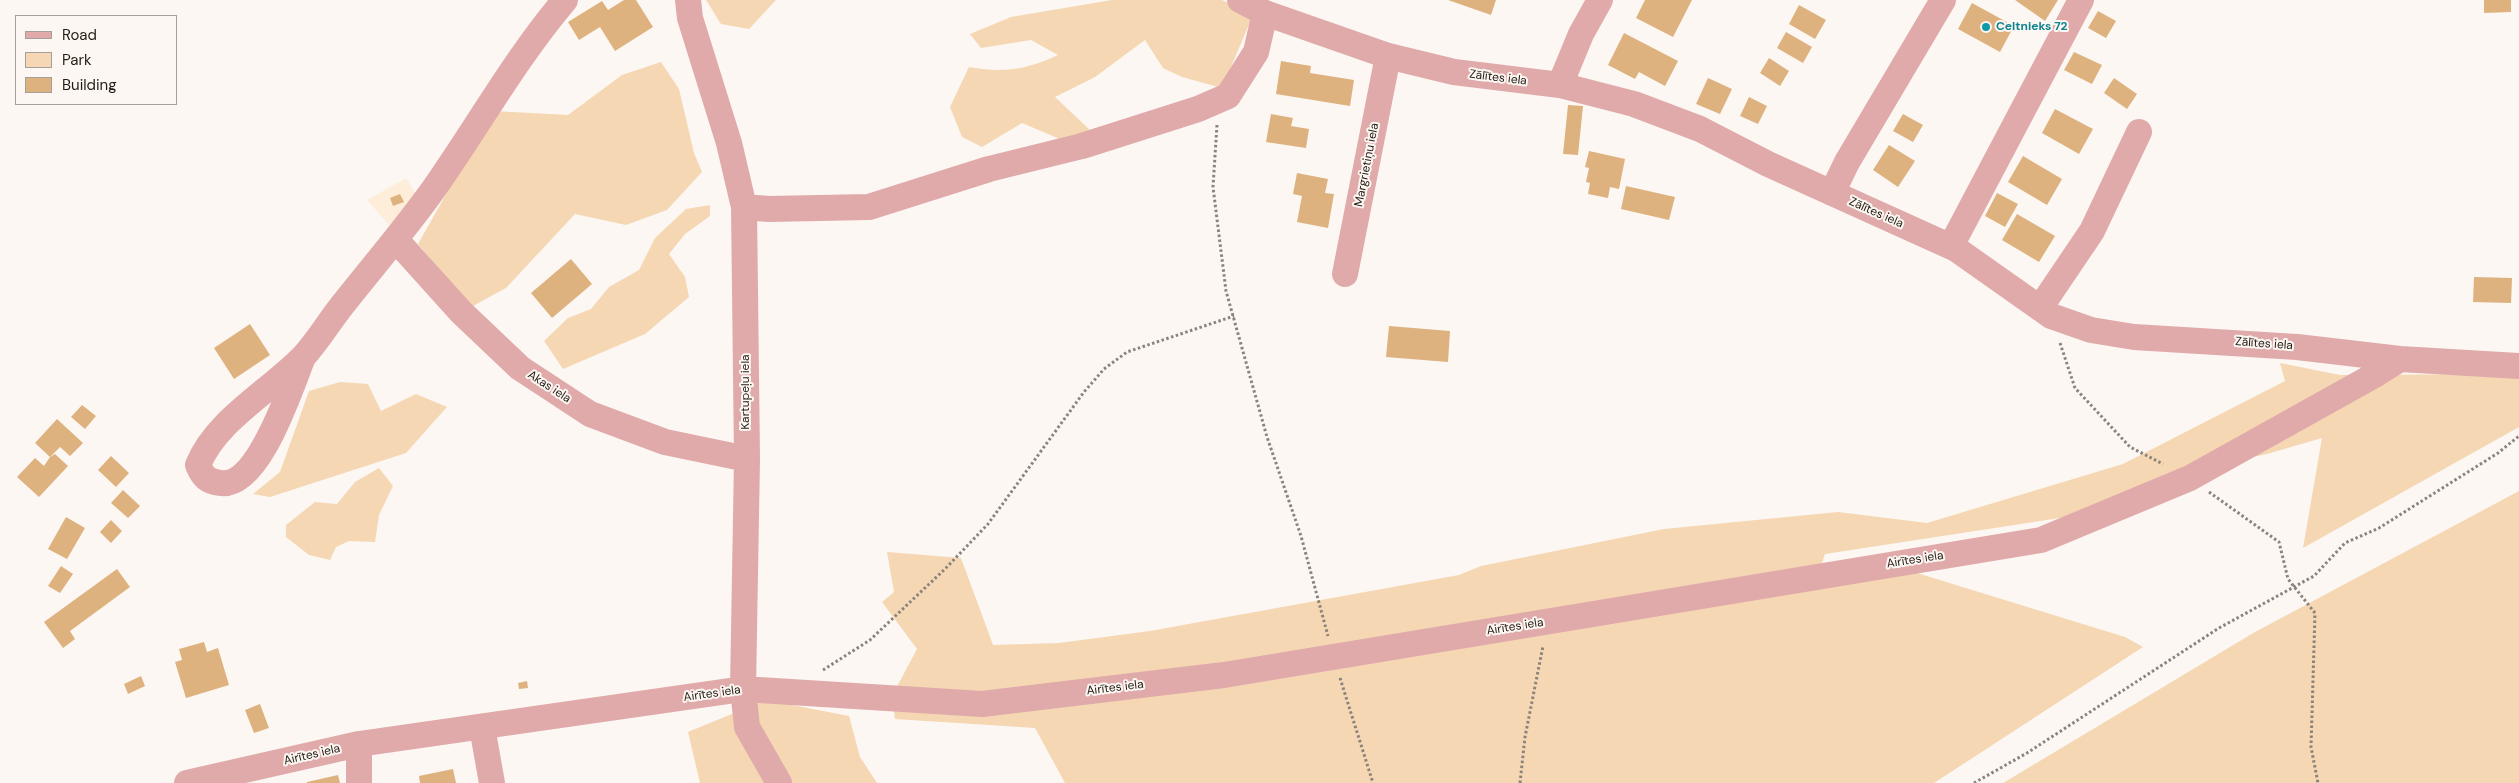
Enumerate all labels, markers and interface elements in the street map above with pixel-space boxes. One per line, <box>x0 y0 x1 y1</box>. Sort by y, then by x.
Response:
legend <box>15 15 178 105</box>
place label: Celtnieks 72 <box>1996 20 2067 34</box>
marker: Celtnieks 72 <box>1980 21 1992 33</box>
text: Road <box>62 25 97 45</box>
text: Park <box>62 50 92 70</box>
street label: Zālītes iela <box>1468 67 1528 89</box>
text: Building <box>62 75 117 95</box>
street label: Margrietiņu iela <box>1352 122 1382 208</box>
street label: Zālītes iela <box>1847 195 1905 231</box>
street label: Zālītes iela <box>2235 335 2293 353</box>
street label: Kartupeļu iela <box>739 354 753 430</box>
street label: Akas iela <box>525 368 573 406</box>
street label: Airītes iela <box>1886 548 1944 572</box>
street label: Airītes iela <box>1486 615 1544 639</box>
street label: Airītes iela <box>1086 677 1144 699</box>
street label: Airītes iela <box>683 683 741 705</box>
street label: Airītes iela <box>282 742 342 768</box>

